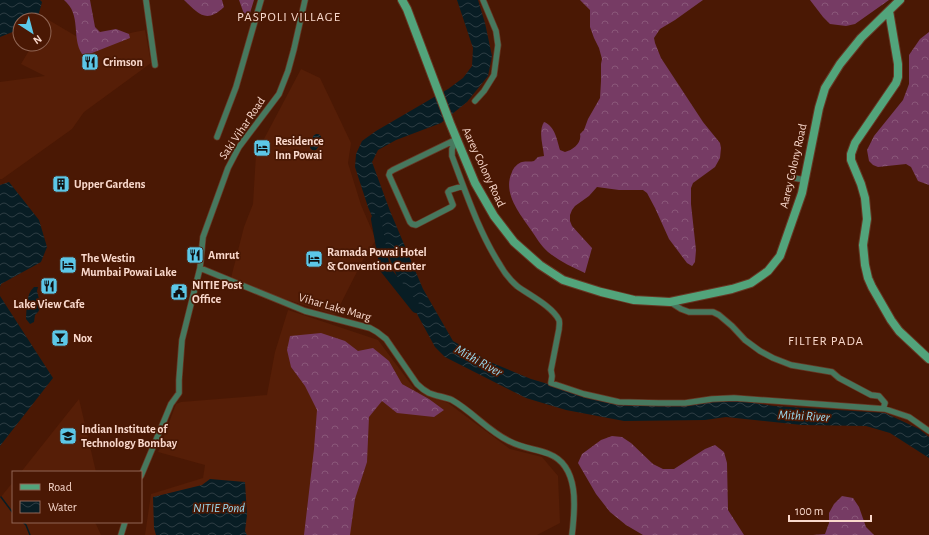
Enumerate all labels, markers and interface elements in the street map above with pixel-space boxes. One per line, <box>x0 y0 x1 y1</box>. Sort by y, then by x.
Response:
district label: PASPOLI VILLAGE <box>237 11 341 24</box>
north arrow <box>12 12 52 52</box>
text: N <box>31 33 44 46</box>
restaurant icon: Crimson <box>80 52 100 72</box>
place label: Crimson <box>103 56 143 68</box>
street label: Saki Vihar Road <box>217 95 267 161</box>
street label: Aarey Colony Road <box>777 123 810 210</box>
street label: Aarey Colony Road <box>459 125 508 209</box>
place label: Residence Inn Powai <box>275 135 324 161</box>
hotel icon: Residence Inn Powai <box>252 138 272 158</box>
building icon: Upper Gardens <box>51 174 71 194</box>
place label: Upper Gardens <box>74 178 146 190</box>
restaurant icon: Amrut <box>185 245 205 265</box>
place label: Ramada Powai Hotel & Convention Center <box>327 246 427 272</box>
place label: Amrut <box>208 249 239 261</box>
hotel icon: Ramada Powai Hotel & Convention Center <box>304 249 324 269</box>
place label: The Westin Mumbai Powai Lake <box>81 252 177 278</box>
hotel icon: The Westin Mumbai Powai Lake <box>58 255 78 275</box>
restaurant icon: Lake View Cafe <box>39 276 59 296</box>
place label: NITIE Post Office <box>192 279 242 305</box>
public building icon: NITIE Post Office <box>169 282 189 302</box>
street label: Vihar Lake Marg <box>297 291 373 323</box>
place label: Lake View Cafe <box>13 298 85 310</box>
bar icon: Nox <box>50 328 70 348</box>
place label: Nox <box>73 332 93 344</box>
district label: FILTER PADA <box>788 335 864 348</box>
water label: Mithi River <box>453 343 505 380</box>
water label: Mithi River <box>778 409 831 424</box>
place label: Indian Institute of Technology Bombay <box>81 423 178 450</box>
school or university icon: Indian Institute of Technology Bombay <box>58 426 78 446</box>
legend <box>12 471 142 523</box>
text: Road <box>48 481 72 493</box>
scale bar <box>789 497 871 523</box>
text: Water <box>48 501 77 513</box>
water label: NITIE Pond <box>193 502 245 515</box>
text: 100 m <box>795 505 823 517</box>

